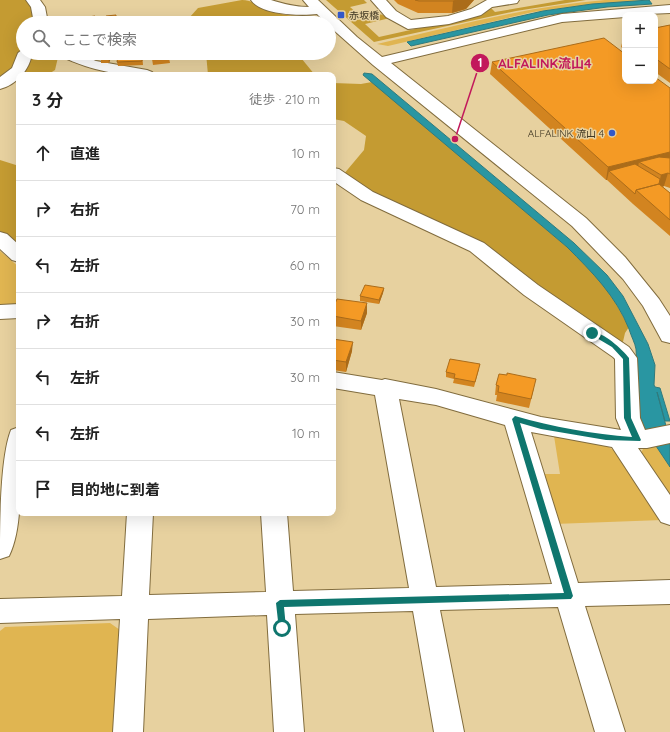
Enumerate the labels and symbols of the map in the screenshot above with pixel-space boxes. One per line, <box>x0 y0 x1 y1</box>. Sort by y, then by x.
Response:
place label: 赤坂橋 <box>349 9 379 22</box>
marker: 赤坂橋 <box>336 10 346 20</box>
callout: ALFALINK流山4 <box>470 51 600 76</box>
text: 1 <box>478 55 482 70</box>
text: ALFALINK流山4 <box>498 55 592 71</box>
place label: ALFALINK 流山 4 <box>528 127 604 140</box>
marker: ALFALINK 流山 4 <box>607 128 617 138</box>
route end <box>583 324 601 342</box>
route start <box>273 619 291 637</box>

